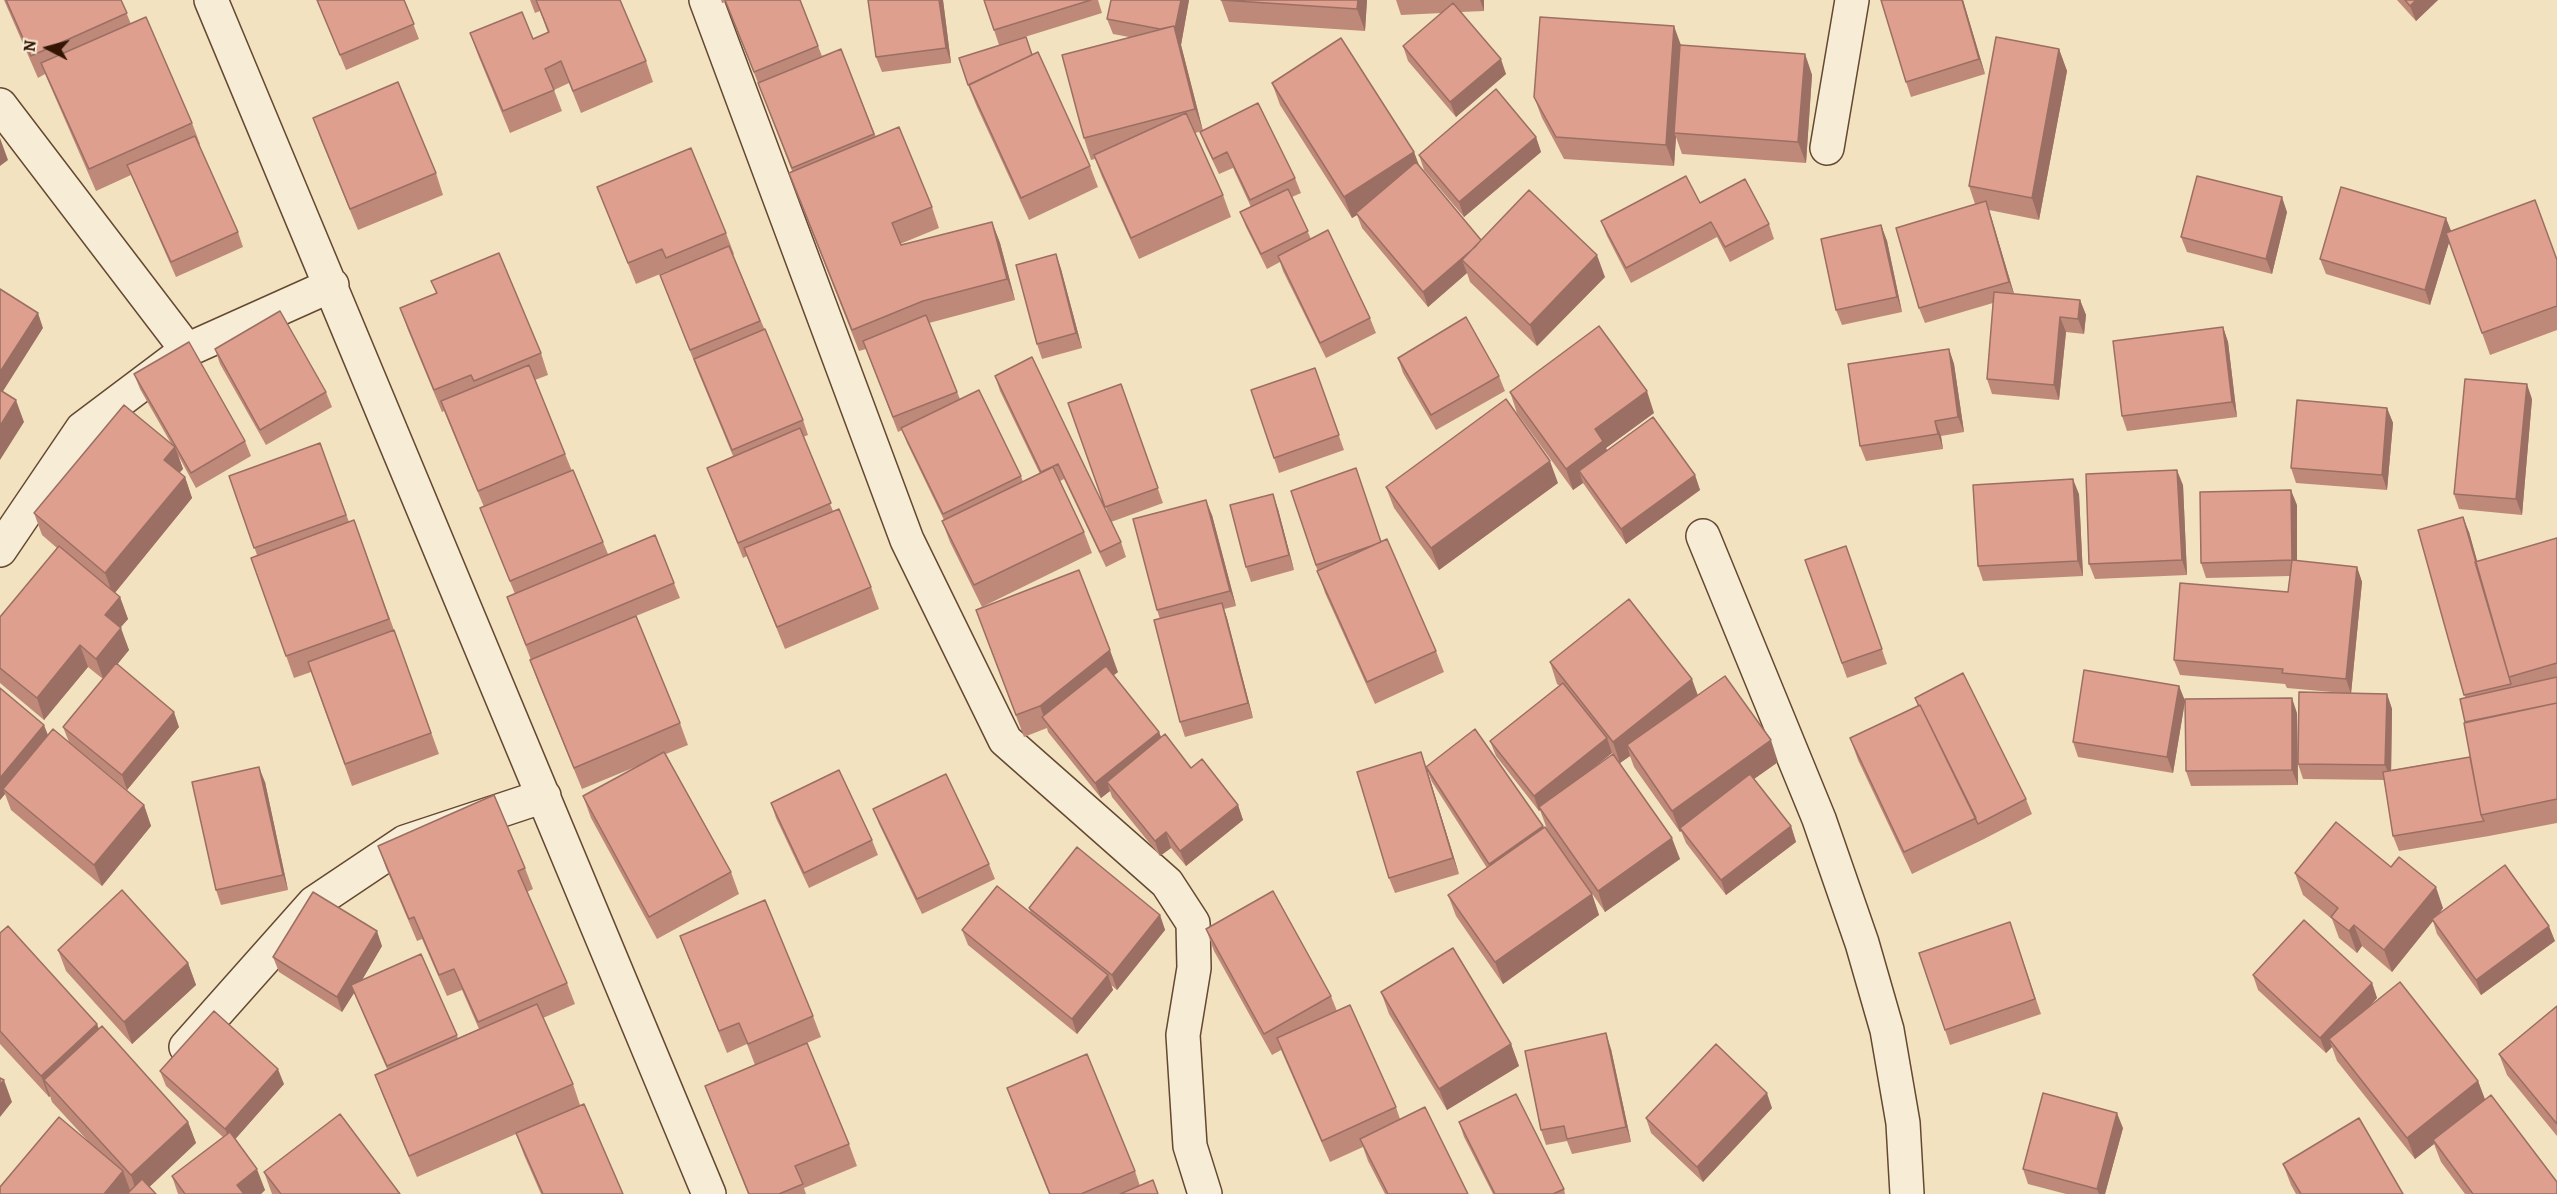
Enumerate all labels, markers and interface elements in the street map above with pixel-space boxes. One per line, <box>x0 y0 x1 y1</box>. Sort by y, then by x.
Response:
north arrow <box>18 18 78 78</box>
text: N <box>19 39 42 53</box>

